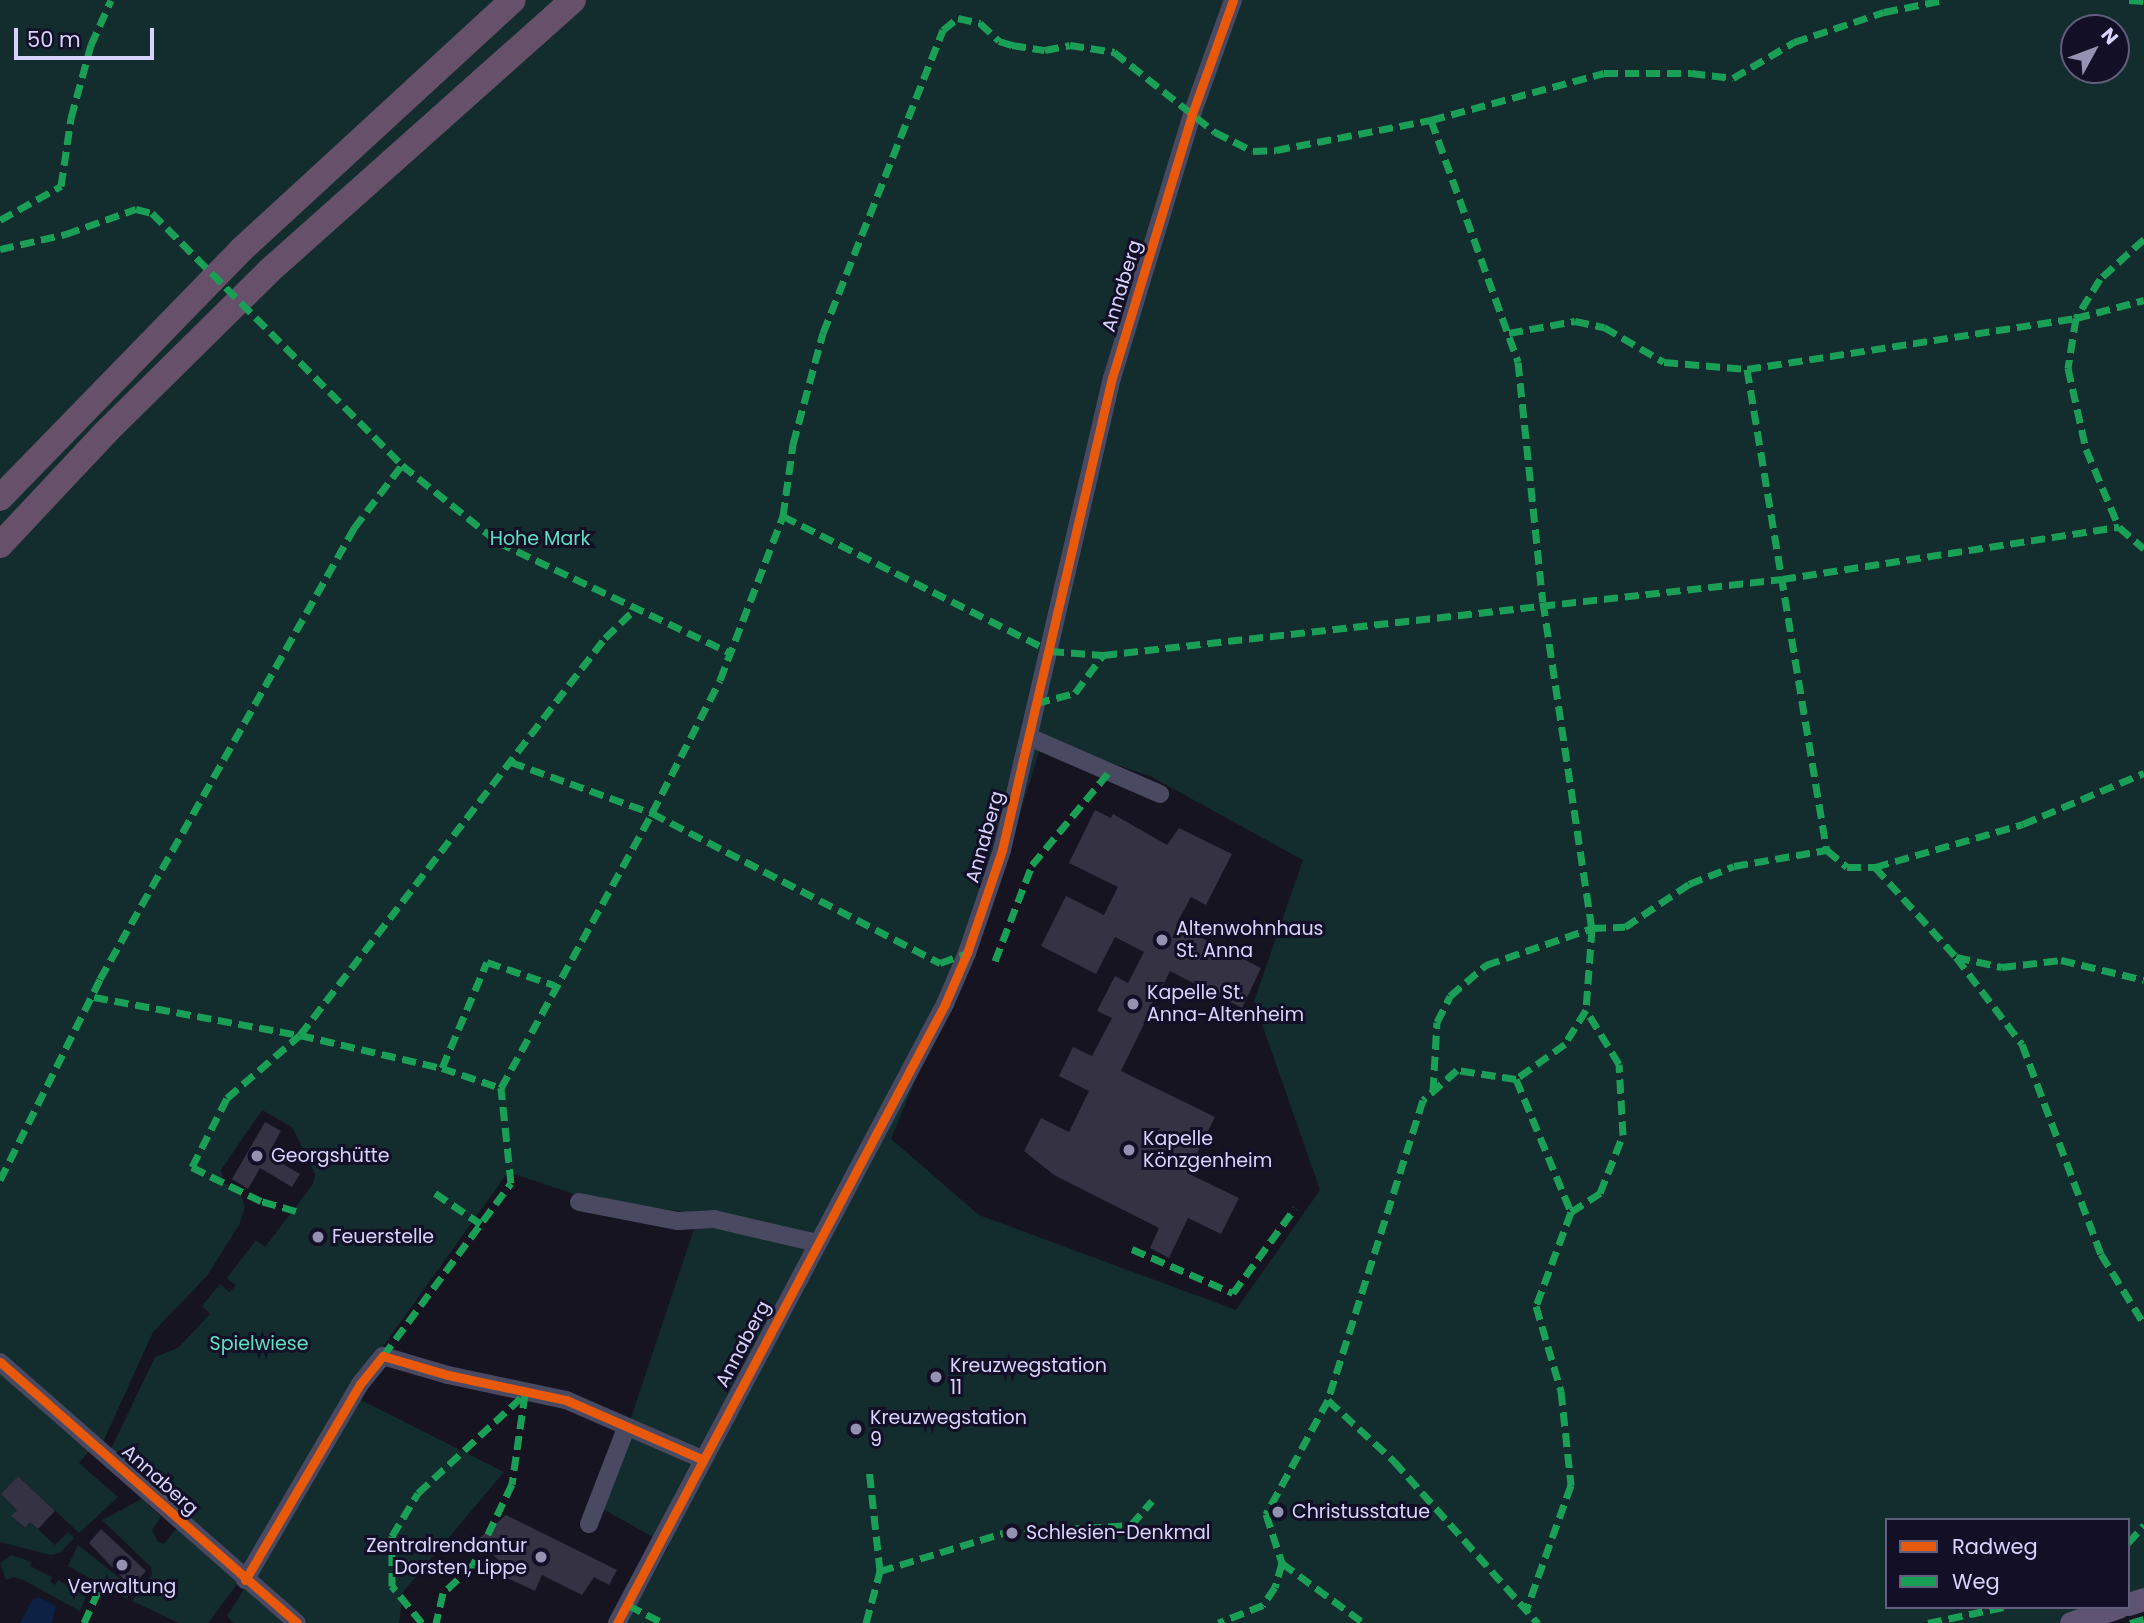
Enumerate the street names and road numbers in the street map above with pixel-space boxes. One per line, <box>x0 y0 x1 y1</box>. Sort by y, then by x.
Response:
street label: Annaberg <box>1097 237 1147 335</box>
street label: Annaberg <box>961 788 1009 886</box>
street label: Annaberg <box>711 1297 775 1391</box>
street label: Annaberg <box>117 1440 203 1520</box>

